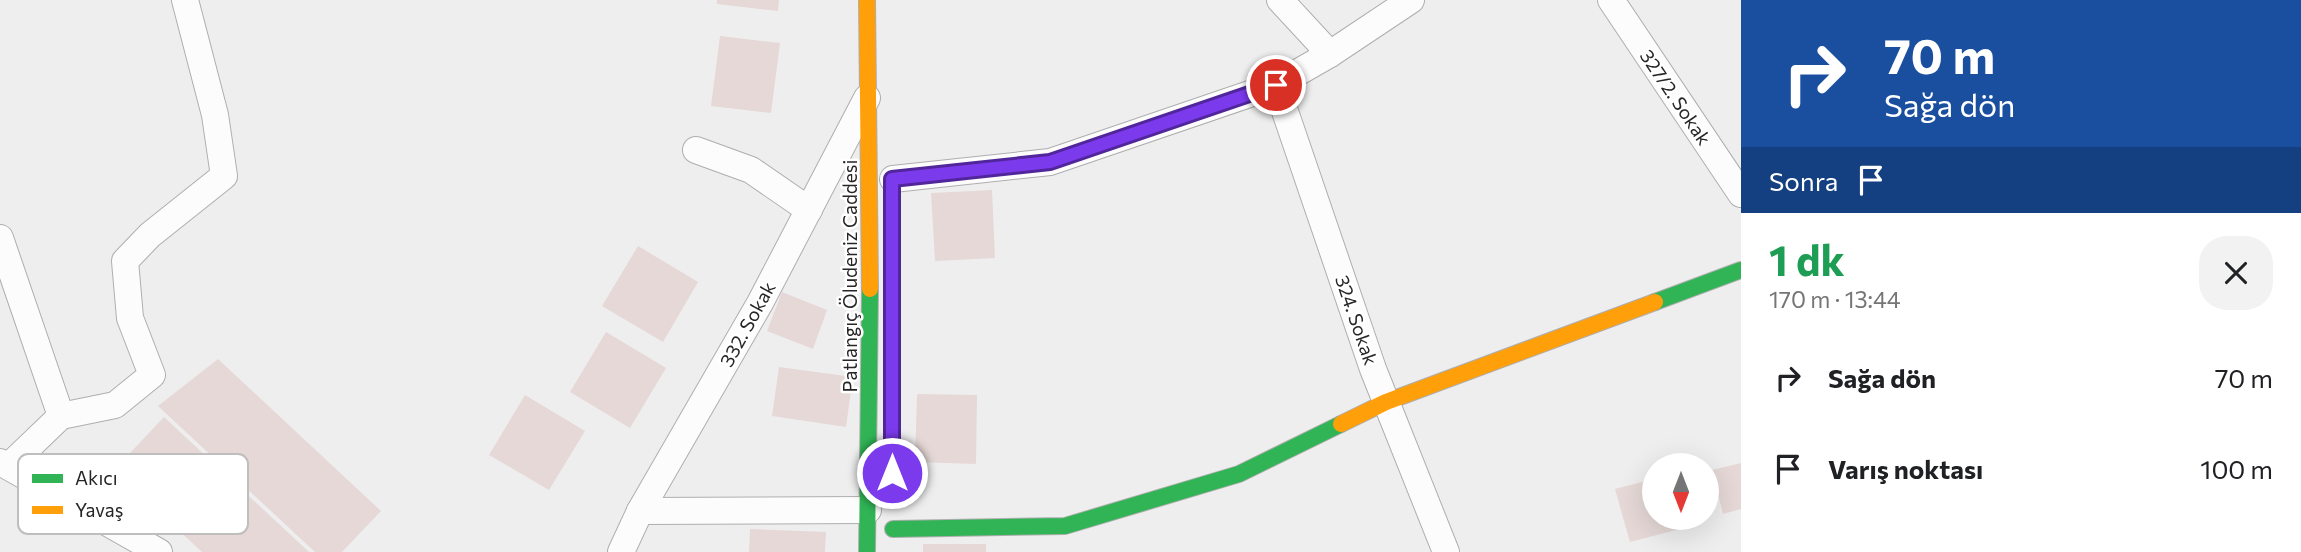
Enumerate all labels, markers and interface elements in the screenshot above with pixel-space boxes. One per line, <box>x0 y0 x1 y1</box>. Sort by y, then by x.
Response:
text: 70 m <box>1884 24 1995 84</box>
icon: right <box>1769 28 1860 119</box>
street label: 327/2. Sokak <box>1636 45 1716 149</box>
pin <box>1246 55 1306 115</box>
icon: arrive <box>1257 66 1295 104</box>
text: Sağa dön <box>1884 84 2015 124</box>
street label: Patlangıç Öludeniz Caddesi <box>838 160 861 392</box>
icon: arrive <box>1852 161 1890 199</box>
text: Sonra <box>1769 165 1838 196</box>
text: 1 dk <box>1769 233 1845 285</box>
button: close <box>2199 236 2273 310</box>
street label: 324. Sokak <box>1331 272 1383 368</box>
street label: 332. Sokak <box>714 278 780 370</box>
text: 170 m · 13:44 <box>1769 285 1901 313</box>
icon: right <box>1769 359 1807 397</box>
text: Sağa dön <box>1828 362 1936 393</box>
text: 70 m <box>2215 362 2273 393</box>
position arrow <box>855 436 929 510</box>
icon: arrive <box>1769 450 1807 488</box>
north arrow <box>1642 453 1718 530</box>
map controls <box>1642 453 1719 530</box>
text: Varış noktası <box>1828 453 1983 484</box>
text: 100 m <box>2200 453 2273 484</box>
legend <box>18 454 248 534</box>
text: Akıcı <box>75 466 118 489</box>
text: Yavaş <box>75 498 123 521</box>

